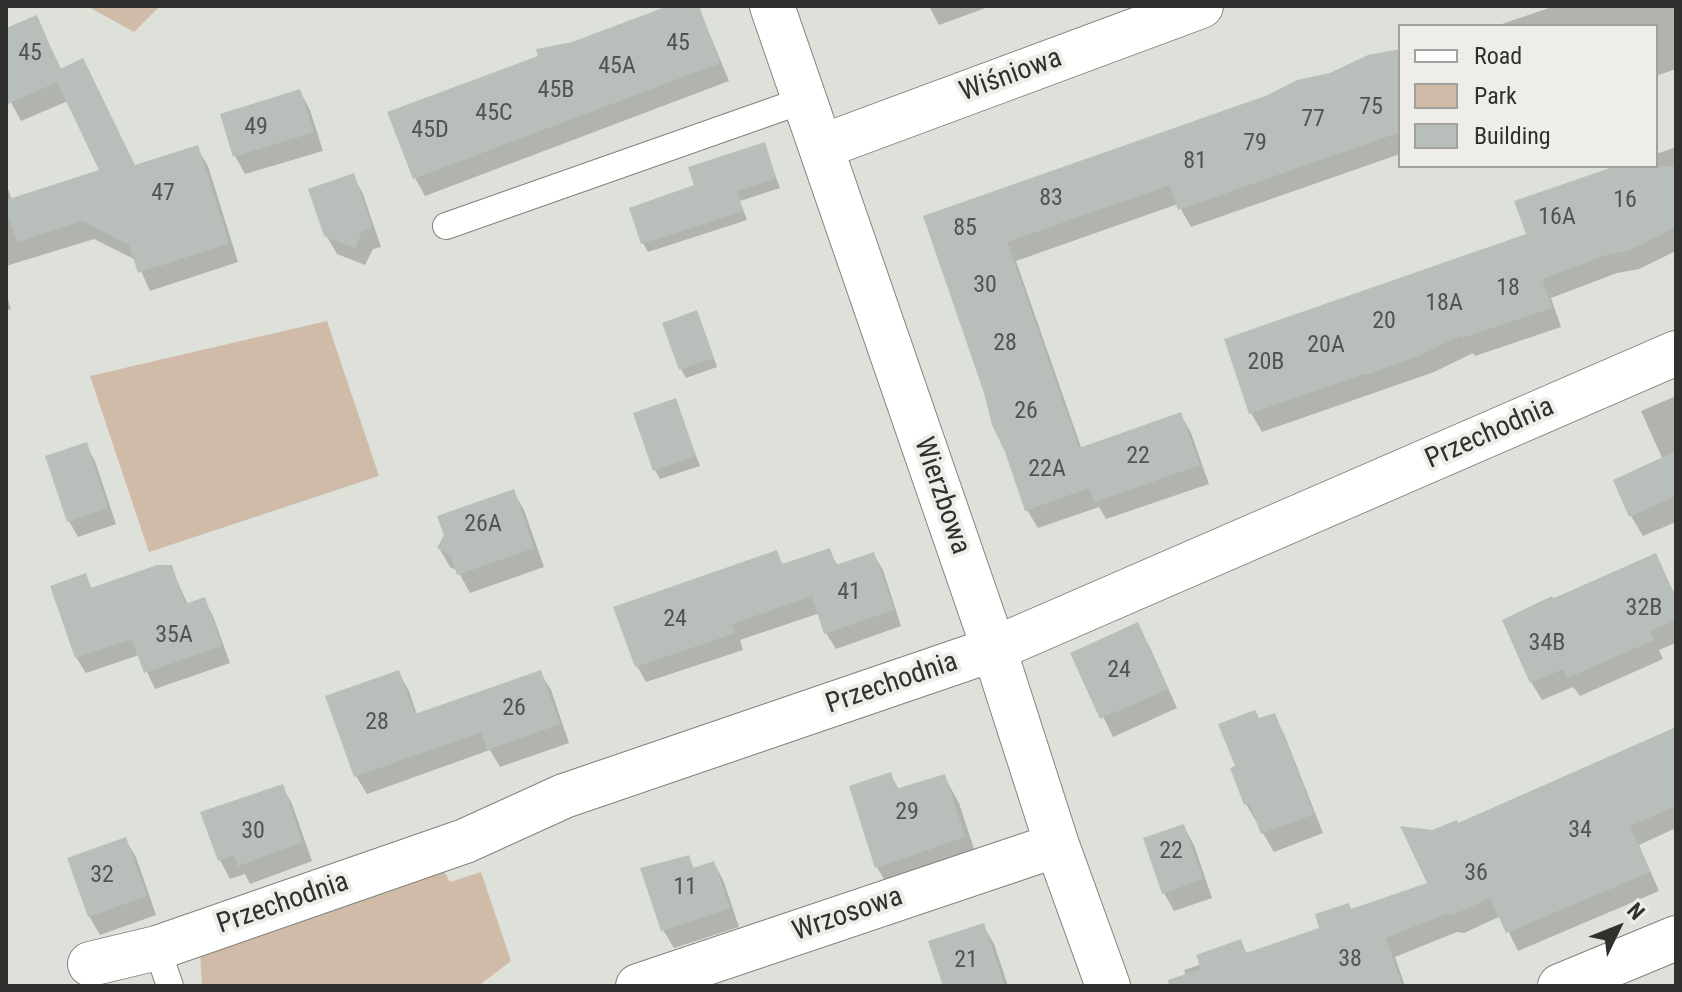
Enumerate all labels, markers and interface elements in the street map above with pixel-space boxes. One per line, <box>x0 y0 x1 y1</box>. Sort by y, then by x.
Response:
legend <box>1398 24 1658 168</box>
house number: 45 <box>666 30 690 58</box>
house number: 45 <box>18 40 42 68</box>
street label: Wiśniowa <box>955 42 1067 110</box>
text: Road <box>1474 42 1522 70</box>
house number: 45A <box>598 53 636 81</box>
house number: 45B <box>538 77 574 105</box>
text: Park <box>1474 82 1517 110</box>
house number: 75 <box>1359 94 1383 122</box>
house number: 45C <box>475 100 513 128</box>
house number: 77 <box>1301 106 1325 134</box>
house number: 49 <box>244 114 268 142</box>
house number: 45D <box>411 117 449 145</box>
text: Building <box>1474 122 1551 150</box>
house number: 79 <box>1243 130 1267 158</box>
house number: 81 <box>1183 148 1207 176</box>
house number: 47 <box>151 180 175 208</box>
house number: 83 <box>1039 185 1063 213</box>
house number: 16 <box>1613 187 1637 215</box>
house number: 16A <box>1538 204 1576 232</box>
house number: 85 <box>953 215 977 243</box>
house number: 30 <box>973 272 997 300</box>
house number: 18 <box>1496 275 1520 303</box>
house number: 18A <box>1425 290 1463 318</box>
house number: 20 <box>1372 308 1396 336</box>
house number: 28 <box>993 330 1017 358</box>
house number: 20A <box>1307 332 1345 360</box>
house number: 20B <box>1248 349 1284 377</box>
street label: Przechodnia <box>1421 391 1559 477</box>
house number: 26 <box>1014 398 1038 426</box>
street label: Wierzbowa <box>905 433 977 559</box>
house number: 22 <box>1126 443 1150 471</box>
house number: 22A <box>1028 456 1066 484</box>
house number: 26A <box>464 511 502 539</box>
house number: 41 <box>837 579 861 607</box>
house number: 32B <box>1626 595 1662 623</box>
house number: 24 <box>663 606 687 634</box>
house number: 35A <box>155 622 193 650</box>
house number: 34B <box>1529 630 1565 658</box>
street label: Przechodnia <box>822 646 962 722</box>
house number: 24 <box>1107 657 1131 685</box>
house number: 26 <box>502 695 526 723</box>
house number: 28 <box>365 709 389 737</box>
house number: 29 <box>895 799 919 827</box>
house number: 34 <box>1568 817 1592 845</box>
house number: 30 <box>241 818 265 846</box>
house number: 22 <box>1159 838 1183 866</box>
house number: 36 <box>1464 860 1488 888</box>
house number: 32 <box>90 862 114 890</box>
street label: Przechodnia <box>213 866 353 942</box>
house number: 11 <box>673 874 697 902</box>
street label: Wrzosowa <box>789 881 907 949</box>
north arrow <box>1578 888 1658 968</box>
text: N <box>1622 898 1650 925</box>
house number: 38 <box>1338 946 1362 974</box>
house number: 21 <box>954 947 978 975</box>

